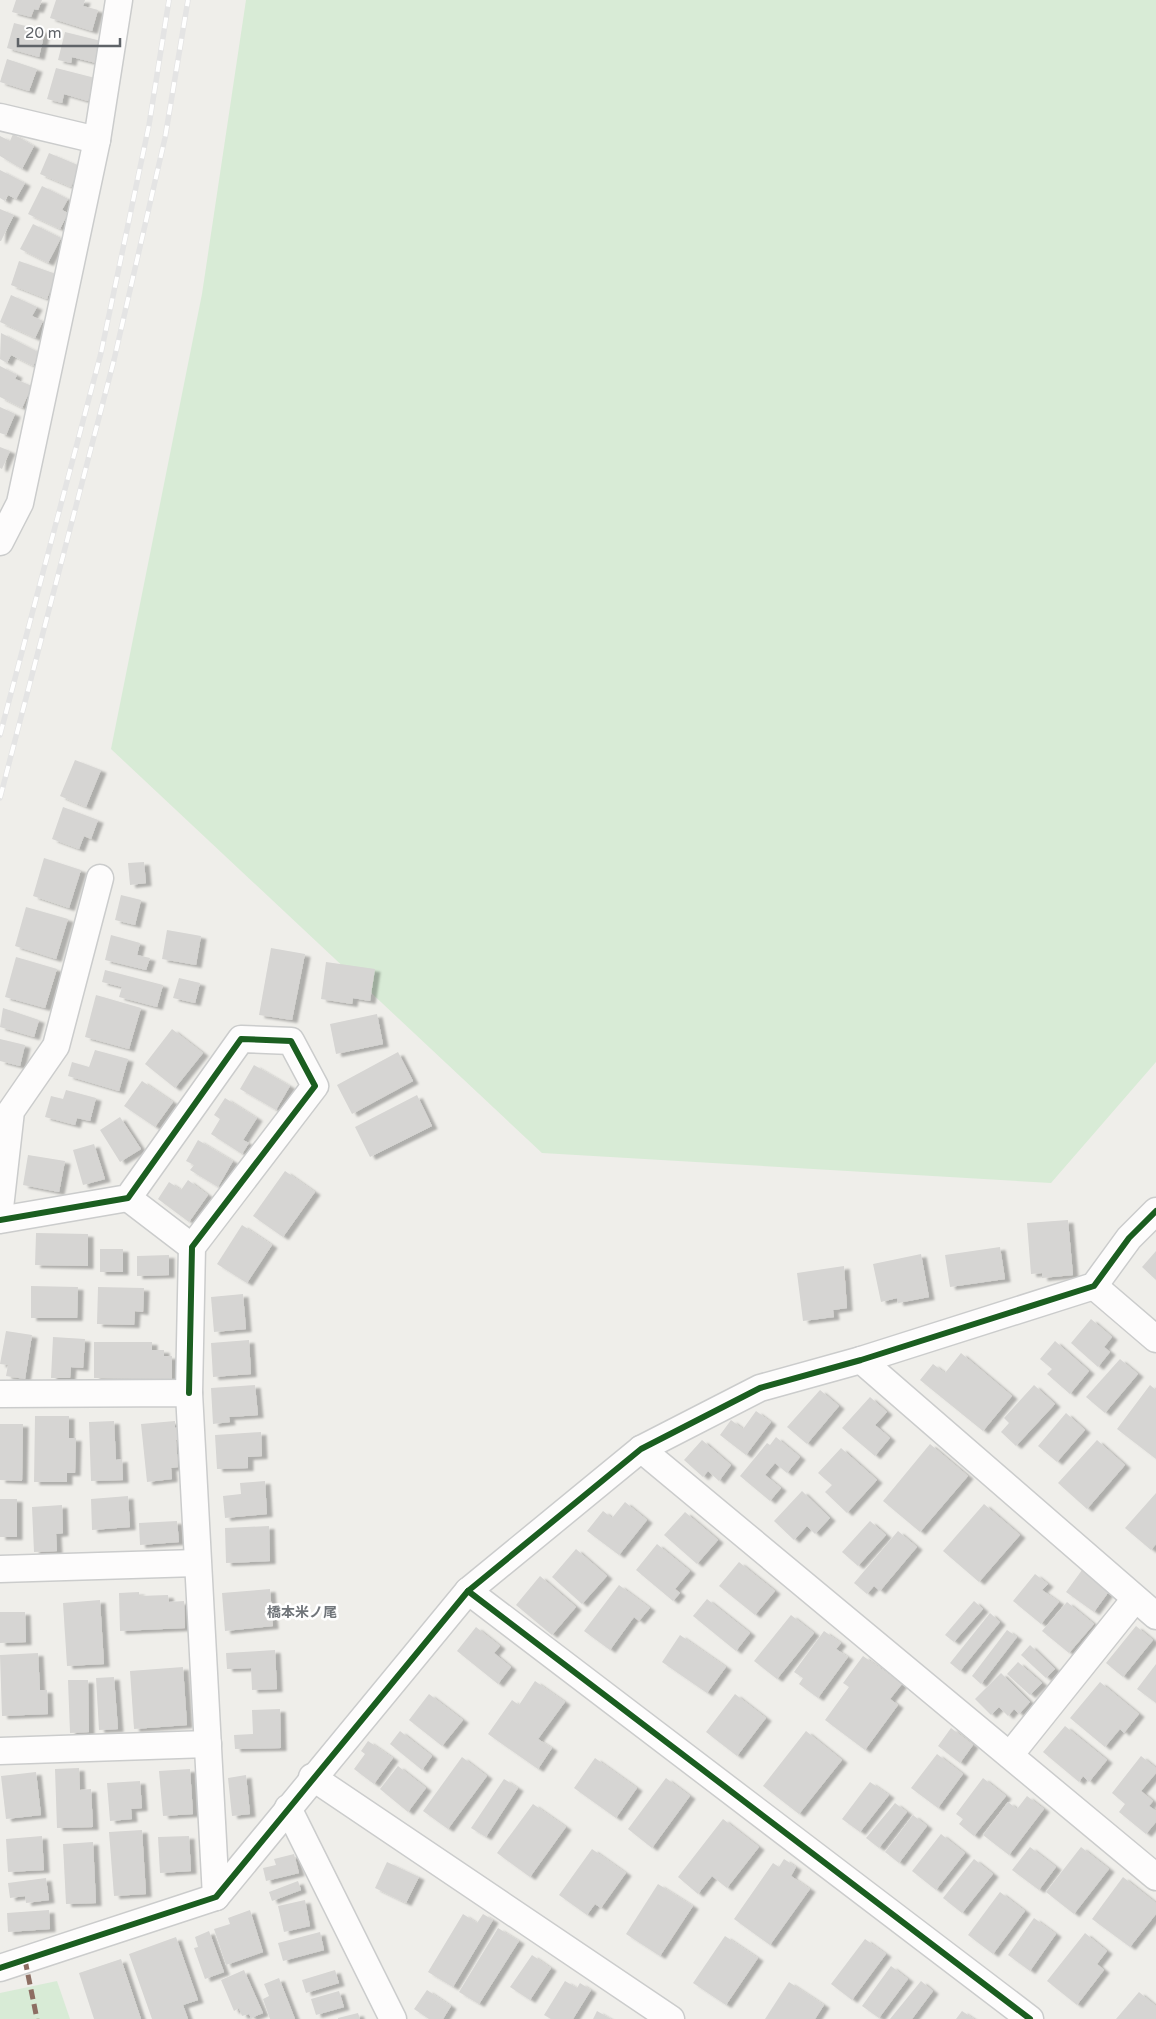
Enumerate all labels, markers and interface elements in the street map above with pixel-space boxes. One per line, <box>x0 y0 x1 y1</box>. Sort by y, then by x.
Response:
scale bar <box>18 15 120 47</box>
text: 20 m <box>25 24 62 42</box>
district label: 橋本米ノ尾 <box>267 1604 337 1621</box>

